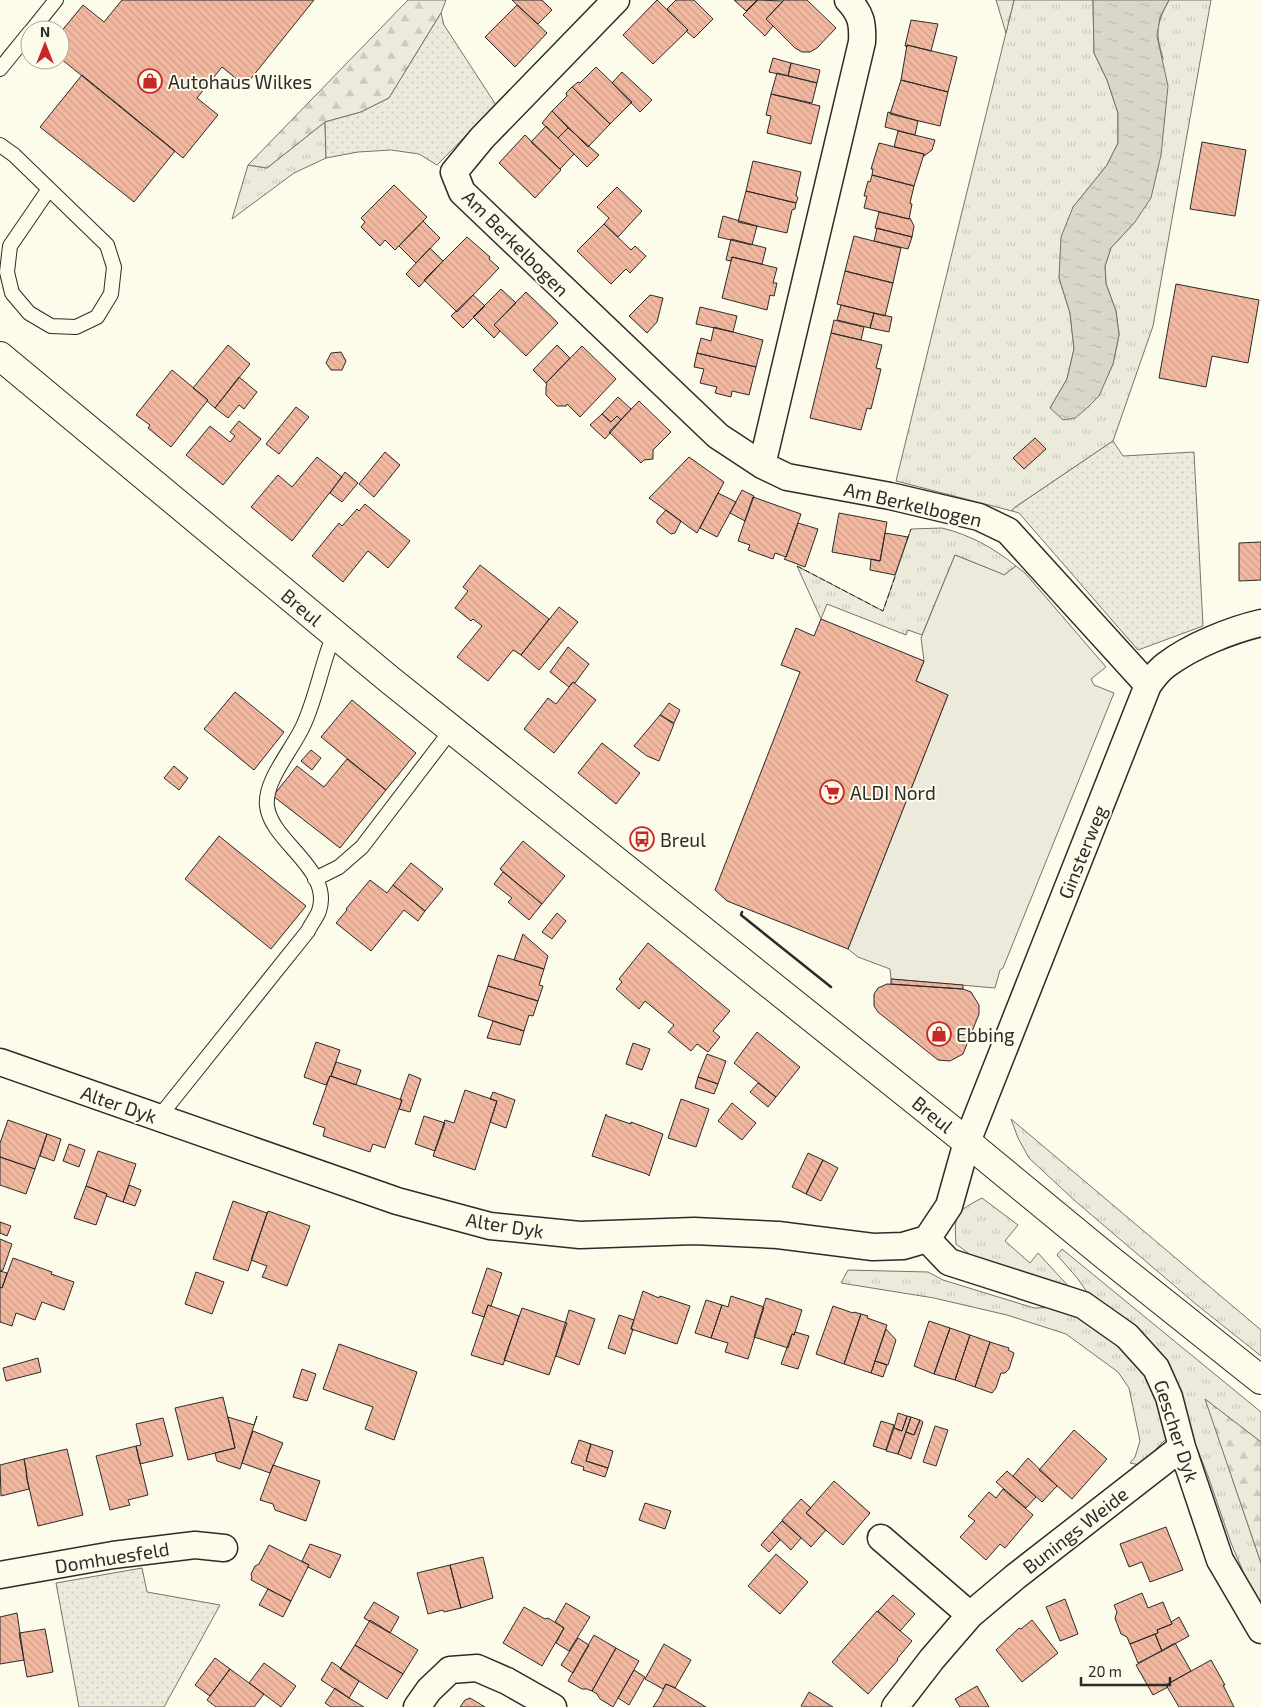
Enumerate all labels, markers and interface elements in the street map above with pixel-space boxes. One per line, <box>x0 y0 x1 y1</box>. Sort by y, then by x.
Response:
north arrow <box>20 20 70 70</box>
text: N <box>40 23 50 40</box>
shop icon: Autohaus Wilkes <box>137 68 163 94</box>
place label: Autohaus Wilkes <box>168 70 312 93</box>
street label: Am Berkelbogen <box>458 185 574 301</box>
street label: Am Berkelbogen <box>842 477 984 531</box>
street label: Breul <box>277 583 327 631</box>
supermarket icon: ALDI Nord <box>819 779 845 805</box>
place label: ALDI Nord <box>850 781 936 804</box>
street label: Ginsterweg <box>1053 802 1111 902</box>
bus stop icon: Breul <box>629 826 655 852</box>
place label: Breul <box>660 828 706 851</box>
shop icon: Ebbing <box>926 1021 952 1047</box>
place label: Ebbing <box>956 1023 1015 1046</box>
street label: Alter Dyk <box>78 1080 160 1128</box>
street label: Breul <box>908 1091 958 1138</box>
street label: Alter Dyk <box>464 1207 546 1243</box>
street label: Gescher Dyk <box>1150 1377 1204 1485</box>
street label: Bunings Weide <box>1018 1482 1132 1578</box>
street label: Domhuesfeld <box>53 1537 171 1577</box>
scale bar <box>1081 1654 1170 1686</box>
text: 20 m <box>1088 1662 1122 1680</box>

